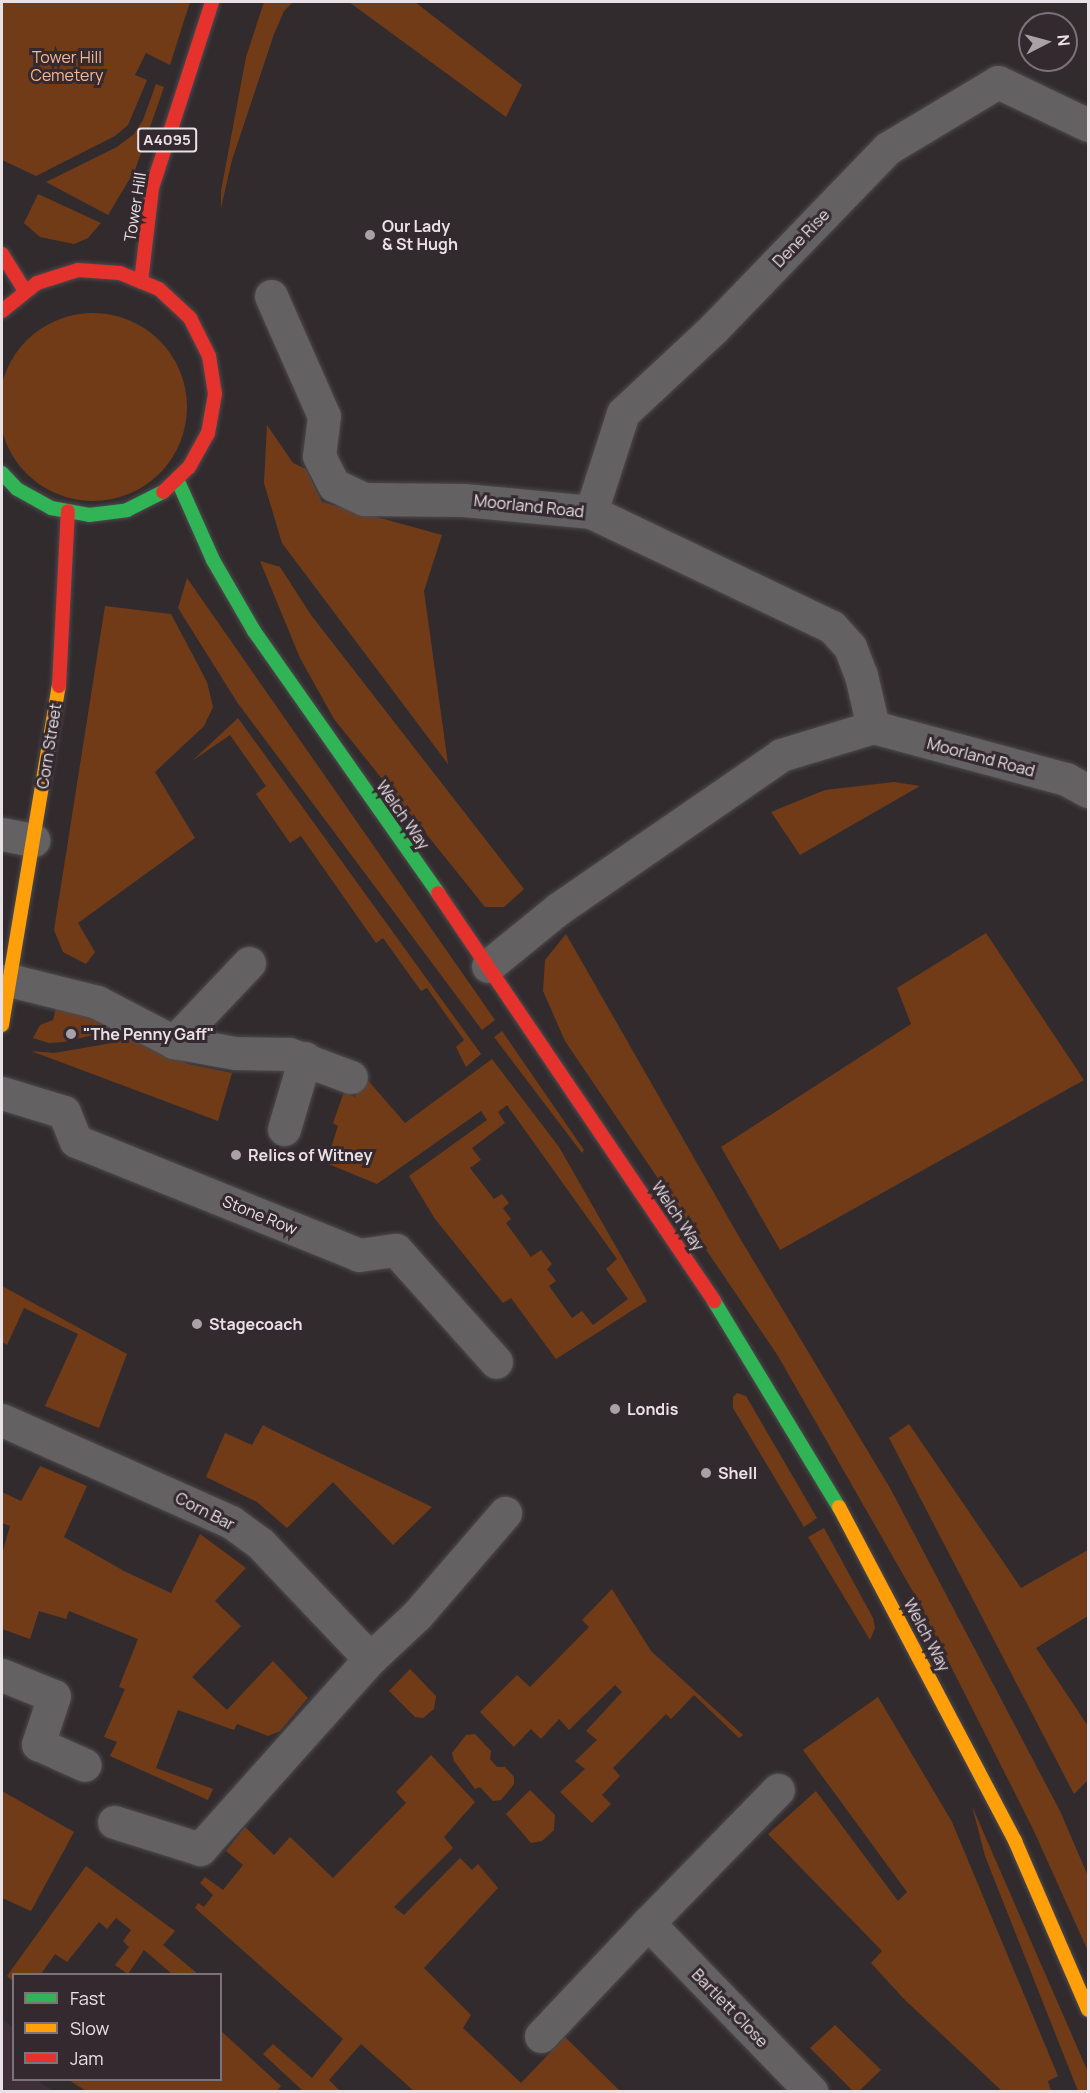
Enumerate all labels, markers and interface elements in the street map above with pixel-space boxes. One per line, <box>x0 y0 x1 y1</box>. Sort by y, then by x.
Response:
north arrow <box>1018 12 1078 72</box>
text: N <box>1052 33 1075 47</box>
park label: Tower Hill Cemetery <box>31 47 103 85</box>
road number: A4095 <box>137 128 197 152</box>
street label: Tower Hill <box>120 171 150 243</box>
street label: Dene Rise <box>769 205 833 271</box>
place label: Our Lady & St Hugh <box>382 216 458 254</box>
marker: Our Lady & St Hugh <box>363 228 377 242</box>
street label: Moorland Road <box>473 491 585 521</box>
street label: Corn Street <box>33 702 65 790</box>
street label: Moorland Road <box>925 733 1037 781</box>
street label: Welch Way <box>372 777 434 853</box>
place label: "The Penny Gaff" <box>83 1024 214 1044</box>
marker: "The Penny Gaff" <box>64 1027 78 1041</box>
place label: Relics of Witney <box>248 1145 372 1165</box>
marker: Relics of Witney <box>229 1148 243 1162</box>
street label: Welch Way <box>648 1178 708 1254</box>
street label: Stone Row <box>220 1191 300 1239</box>
place label: Stagecoach <box>209 1314 302 1334</box>
marker: Stagecoach <box>190 1317 204 1331</box>
place label: Londis <box>627 1399 678 1419</box>
marker: Londis <box>608 1402 622 1416</box>
place label: Shell <box>718 1463 757 1483</box>
marker: Shell <box>699 1466 713 1480</box>
street label: Corn Bar <box>172 1488 238 1534</box>
street label: Welch Way <box>900 1595 954 1675</box>
street label: Bartlett Close <box>688 1965 772 2051</box>
legend <box>12 1973 222 2081</box>
text: Fast <box>70 1986 105 2010</box>
text: Slow <box>70 2016 109 2040</box>
text: Jam <box>70 2046 104 2070</box>

